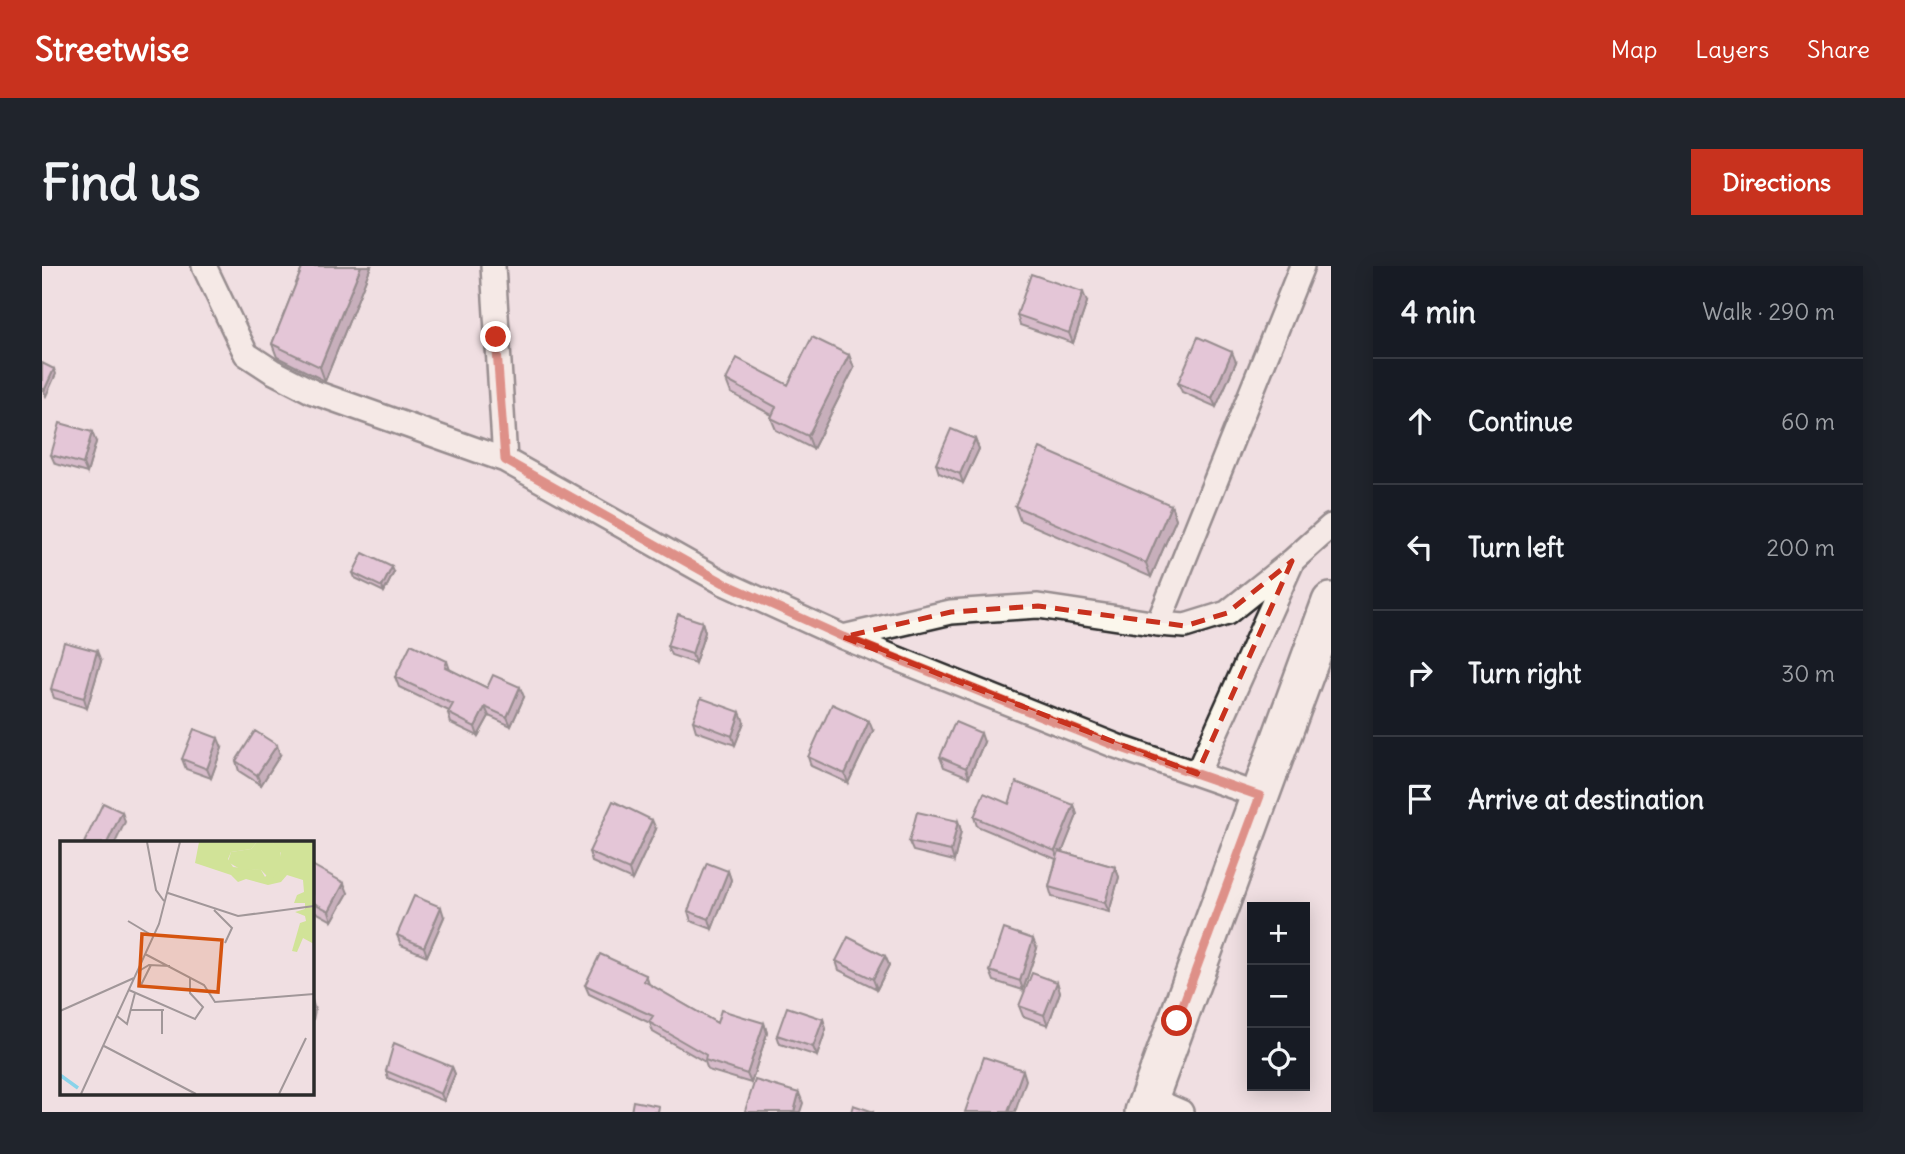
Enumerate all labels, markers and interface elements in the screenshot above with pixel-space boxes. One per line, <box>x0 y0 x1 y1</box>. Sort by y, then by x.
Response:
text: Streetwise <box>35 28 189 70</box>
text: Map <box>1611 34 1657 64</box>
text: Layers <box>1695 34 1769 64</box>
text: Share <box>1807 34 1870 64</box>
button: Directions <box>1691 149 1863 215</box>
text: Find us <box>42 152 200 213</box>
text: 4 min <box>1401 293 1476 331</box>
text: Walk · 290 m <box>1702 297 1835 326</box>
route end <box>480 321 511 352</box>
icon: ahead <box>1401 402 1439 440</box>
text: Continue <box>1468 405 1573 438</box>
text: 60 m <box>1781 407 1835 436</box>
icon: left <box>1401 528 1439 566</box>
text: Turn left <box>1468 531 1564 564</box>
text: 200 m <box>1766 533 1835 562</box>
icon: right <box>1401 654 1439 692</box>
text: Turn right <box>1468 657 1581 690</box>
text: 30 m <box>1781 659 1835 688</box>
icon: arrive <box>1401 780 1439 818</box>
text: Arrive at destination <box>1468 783 1704 816</box>
inset map <box>60 841 313 1094</box>
map controls <box>1247 902 1310 1091</box>
button: + <box>1247 902 1310 965</box>
button: − <box>1247 965 1310 1028</box>
route start <box>1161 1005 1192 1036</box>
button: locate <box>1247 1028 1310 1091</box>

